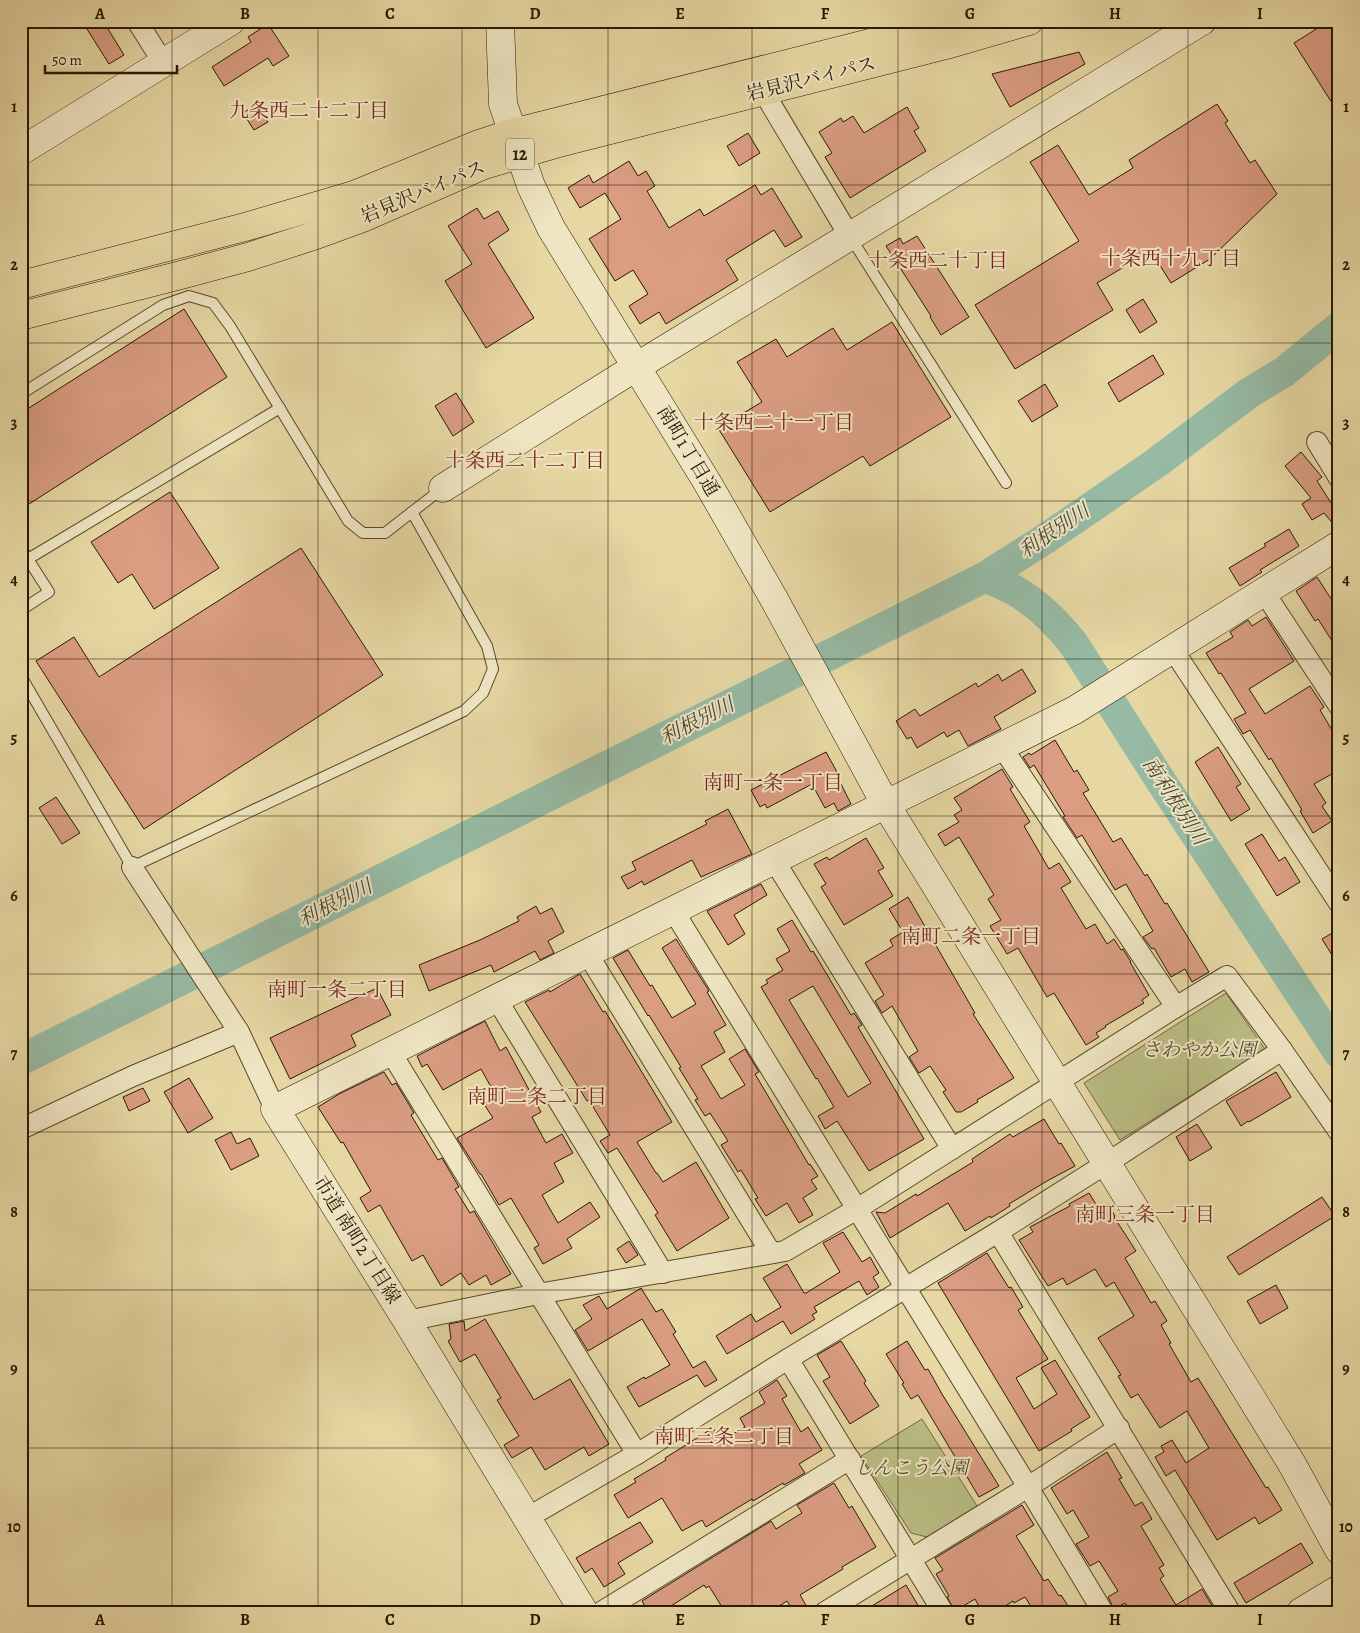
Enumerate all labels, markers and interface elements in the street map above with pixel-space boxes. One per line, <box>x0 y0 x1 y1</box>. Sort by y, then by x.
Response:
text: A <box>94 3 106 25</box>
text: B <box>240 3 250 25</box>
text: C <box>385 3 395 25</box>
text: D <box>529 3 541 25</box>
text: E <box>675 3 685 25</box>
text: F <box>821 3 830 25</box>
text: G <box>965 3 975 25</box>
text: H <box>1109 3 1121 25</box>
text: I <box>1257 3 1263 25</box>
scale bar <box>45 42 178 74</box>
text: 50 m <box>52 50 82 70</box>
street label: 岩見沢バイパス <box>744 50 878 108</box>
text: 1 <box>11 96 17 118</box>
text: 1 <box>1343 96 1349 118</box>
district label: 九条西二十二丁目 <box>229 97 389 124</box>
road number: 12 <box>506 138 534 170</box>
street label: 岩見沢バイパス <box>357 154 489 230</box>
district label: 十条西十九丁目 <box>1101 245 1241 272</box>
district label: 十条西二十丁目 <box>868 247 1008 274</box>
text: 2 <box>10 254 18 276</box>
text: 2 <box>1342 254 1350 276</box>
street label: 南町1丁目通 <box>651 401 725 501</box>
district label: 十条西二十一丁目 <box>694 409 854 436</box>
text: 3 <box>11 412 18 434</box>
text: 3 <box>1343 412 1350 434</box>
district label: 十条西二十二丁目 <box>445 447 605 474</box>
water label: 利根別川 <box>1013 496 1096 565</box>
text: 4 <box>10 569 18 591</box>
text: 4 <box>1342 569 1350 591</box>
water label: 利根別川 <box>655 690 741 751</box>
text: 5 <box>11 727 18 749</box>
text: 5 <box>1343 727 1350 749</box>
water label: 南利根別川 <box>1136 752 1215 852</box>
district label: 南町一条一丁目 <box>703 769 843 796</box>
water label: 利根別川 <box>293 872 379 933</box>
text: 6 <box>10 885 18 907</box>
text: 6 <box>1342 885 1350 907</box>
district label: 南町二条一丁目 <box>901 923 1041 950</box>
district label: 南町一条二丁目 <box>267 976 407 1003</box>
park label: さわやか公園 <box>1142 1037 1259 1063</box>
text: 7 <box>11 1043 18 1065</box>
text: 7 <box>1343 1043 1350 1065</box>
district label: 南町二条二丁目 <box>467 1083 607 1110</box>
street label: 市道 南町2丁目線 <box>307 1171 407 1309</box>
text: 8 <box>10 1201 18 1223</box>
district label: 南町三条一丁目 <box>1075 1201 1215 1228</box>
text: 8 <box>1342 1201 1350 1223</box>
text: 9 <box>10 1358 18 1380</box>
text: 9 <box>1342 1358 1350 1380</box>
district label: 南町三条二丁目 <box>654 1423 794 1450</box>
park label: しんこう公園 <box>854 1455 971 1481</box>
text: 10 <box>7 1516 21 1538</box>
text: 10 <box>1339 1516 1353 1538</box>
text: A <box>94 1609 106 1631</box>
text: B <box>240 1609 250 1631</box>
text: C <box>385 1609 395 1631</box>
text: D <box>529 1609 541 1631</box>
text: E <box>675 1609 685 1631</box>
text: F <box>821 1609 830 1631</box>
text: G <box>965 1609 975 1631</box>
text: H <box>1109 1609 1121 1631</box>
text: I <box>1257 1609 1263 1631</box>

